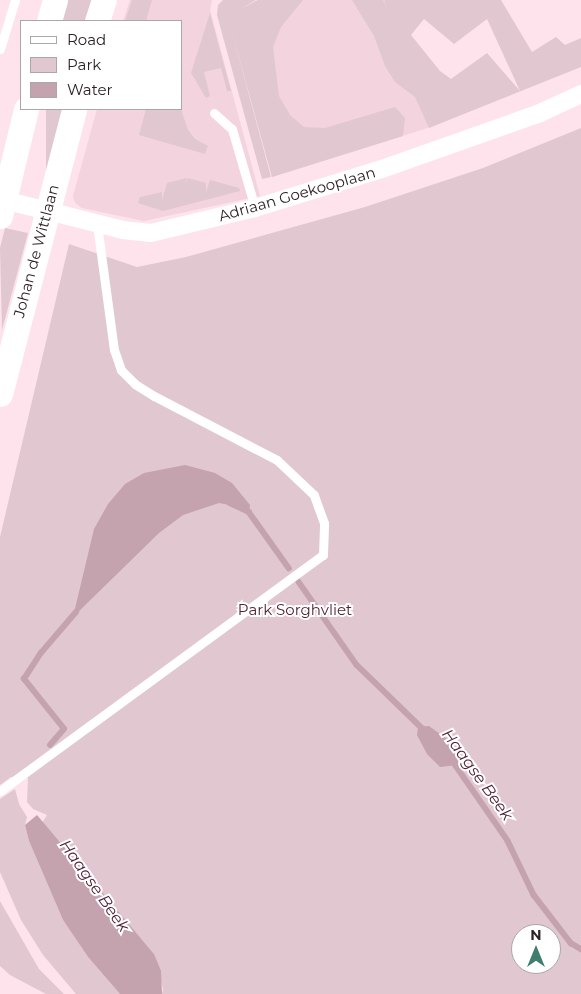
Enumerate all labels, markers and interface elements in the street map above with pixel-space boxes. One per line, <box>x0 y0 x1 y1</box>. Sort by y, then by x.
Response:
legend <box>20 20 182 110</box>
text: Road <box>67 30 106 49</box>
text: Park <box>67 55 101 74</box>
text: Water <box>67 80 113 99</box>
street label: Adriaan Goekooplaan <box>217 163 377 225</box>
street label: Johan de Wittlaan <box>10 182 62 320</box>
park label: Park Sorghvliet <box>238 601 352 619</box>
water label: Haagse Beek <box>437 726 517 824</box>
water label: Haagse Beek <box>55 836 133 936</box>
north arrow <box>511 924 561 974</box>
text: N <box>530 926 542 944</box>

